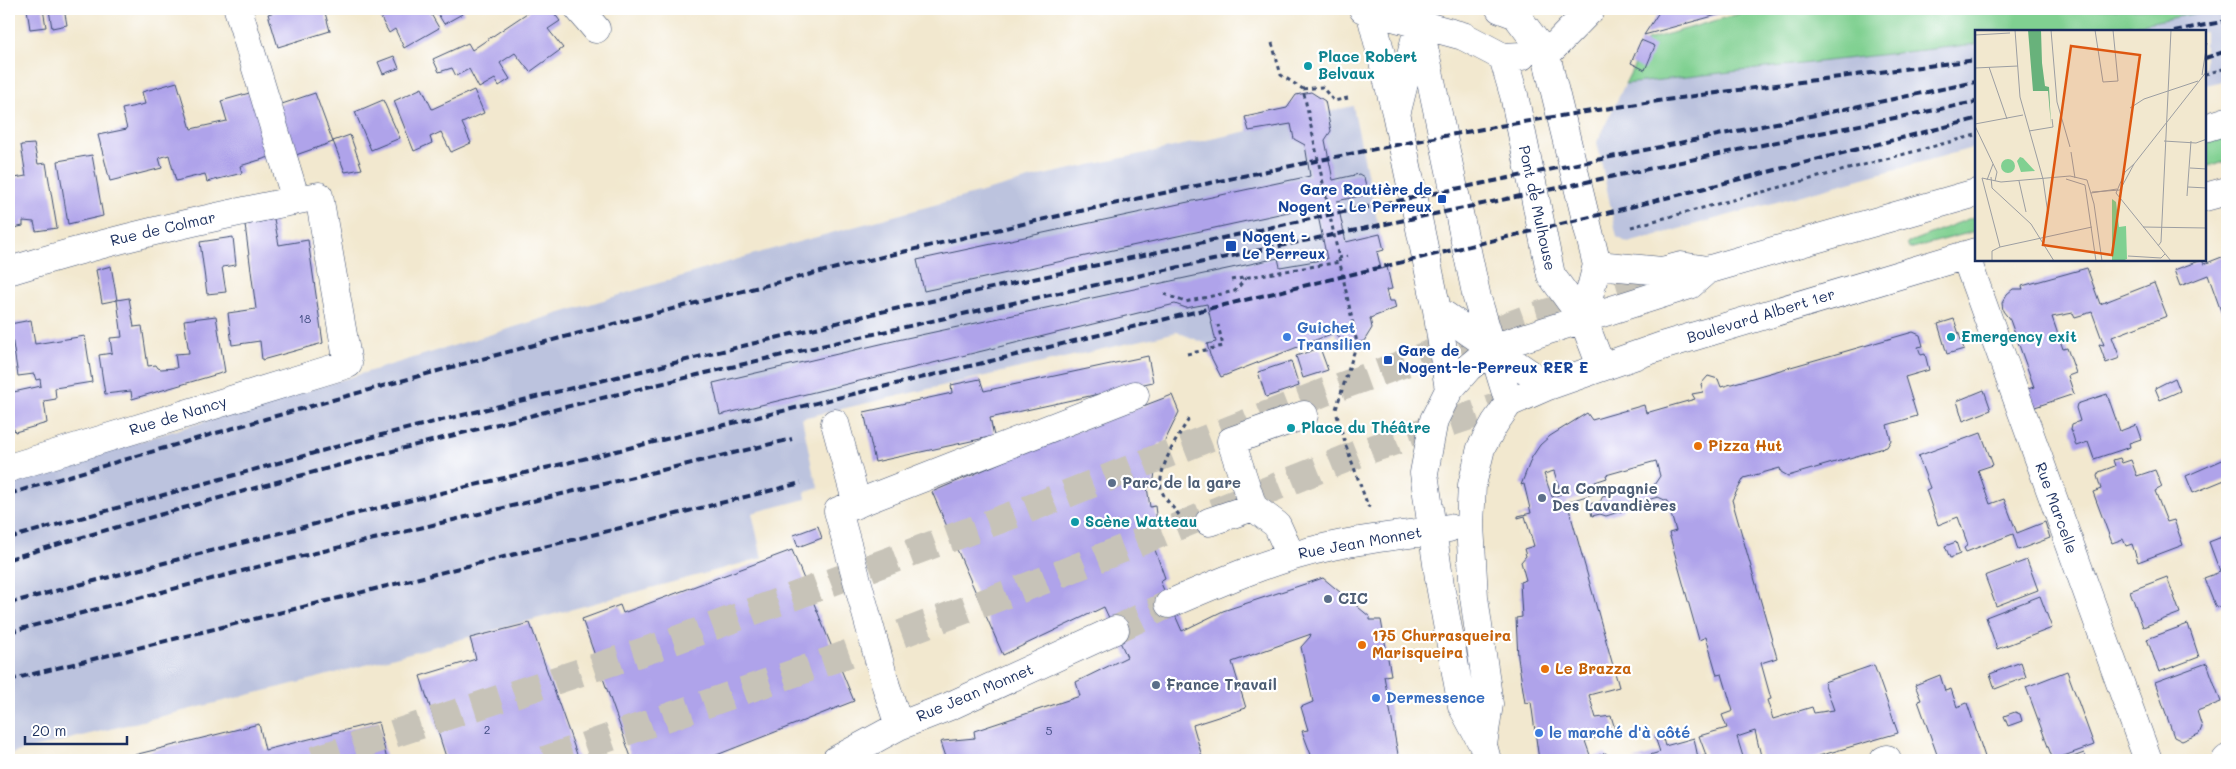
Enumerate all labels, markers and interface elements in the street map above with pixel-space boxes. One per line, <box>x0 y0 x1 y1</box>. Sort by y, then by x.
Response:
inset map <box>1975 30 2206 261</box>
place label: Place Robert Belvaux <box>1318 46 1418 83</box>
marker: Place Robert Belvaux <box>1302 60 1314 72</box>
street label: Pont de Mulhouse <box>1515 143 1561 272</box>
place label: Gare Routière de Nogent - Le Perreux <box>1278 179 1432 216</box>
marker: Gare Routière de Nogent - Le Perreux <box>1436 193 1448 205</box>
street label: Rue de Colmar <box>108 206 217 250</box>
place label: Nogent - Le Perreux <box>1242 226 1325 263</box>
marker: Nogent - Le Perreux <box>1224 239 1238 253</box>
street label: Boulevard Albert 1er <box>1684 283 1837 347</box>
house number: 18 <box>299 310 311 326</box>
place label: Guichet Transilien <box>1297 317 1371 354</box>
place label: Emergency exit <box>1961 326 2077 346</box>
marker: Guichet Transilien <box>1281 331 1293 343</box>
marker: Emergency exit <box>1945 331 1957 343</box>
place label: Gare de Nogent-le-Perreux RER E <box>1398 340 1588 377</box>
marker: Gare de Nogent-le-Perreux RER E <box>1382 354 1394 366</box>
street label: Rue de Nancy <box>127 391 229 439</box>
place label: Place du Théâtre <box>1301 417 1431 437</box>
marker: Place du Théâtre <box>1285 422 1297 434</box>
place label: Pizza Hut <box>1708 435 1783 455</box>
marker: Pizza Hut <box>1692 440 1704 452</box>
street label: Rue Marcelle <box>2031 459 2083 556</box>
place label: Parc de la gare <box>1122 472 1241 492</box>
marker: Parc de la gare <box>1106 477 1118 489</box>
place label: La Compagnie Des Lavandières <box>1552 478 1676 515</box>
marker: La Compagnie Des Lavandières <box>1536 492 1548 504</box>
place label: Scène Watteau <box>1085 511 1197 531</box>
marker: Scène Watteau <box>1069 516 1081 528</box>
street label: Rue Jean Monnet <box>1296 521 1423 563</box>
place label: CIC <box>1338 588 1368 608</box>
marker: CIC <box>1322 593 1334 605</box>
place label: 175 Churrasqueira Marisqueira <box>1372 625 1511 662</box>
marker: 175 Churrasqueira Marisqueira <box>1356 639 1368 651</box>
street label: Rue Jean Monnet <box>913 658 1036 726</box>
place label: Le Brazza <box>1555 658 1631 678</box>
marker: Le Brazza <box>1539 663 1551 675</box>
place label: France Travail <box>1166 674 1277 694</box>
marker: France Travail <box>1150 679 1162 691</box>
place label: Dermessence <box>1386 687 1485 707</box>
marker: Dermessence <box>1370 692 1382 704</box>
scale bar <box>25 714 128 746</box>
text: 20 m <box>32 720 66 740</box>
house number: 2 <box>484 721 490 737</box>
house number: 5 <box>1046 722 1053 738</box>
place label: le marché d'à côté <box>1549 722 1690 742</box>
marker: le marché d'à côté <box>1533 727 1545 739</box>

